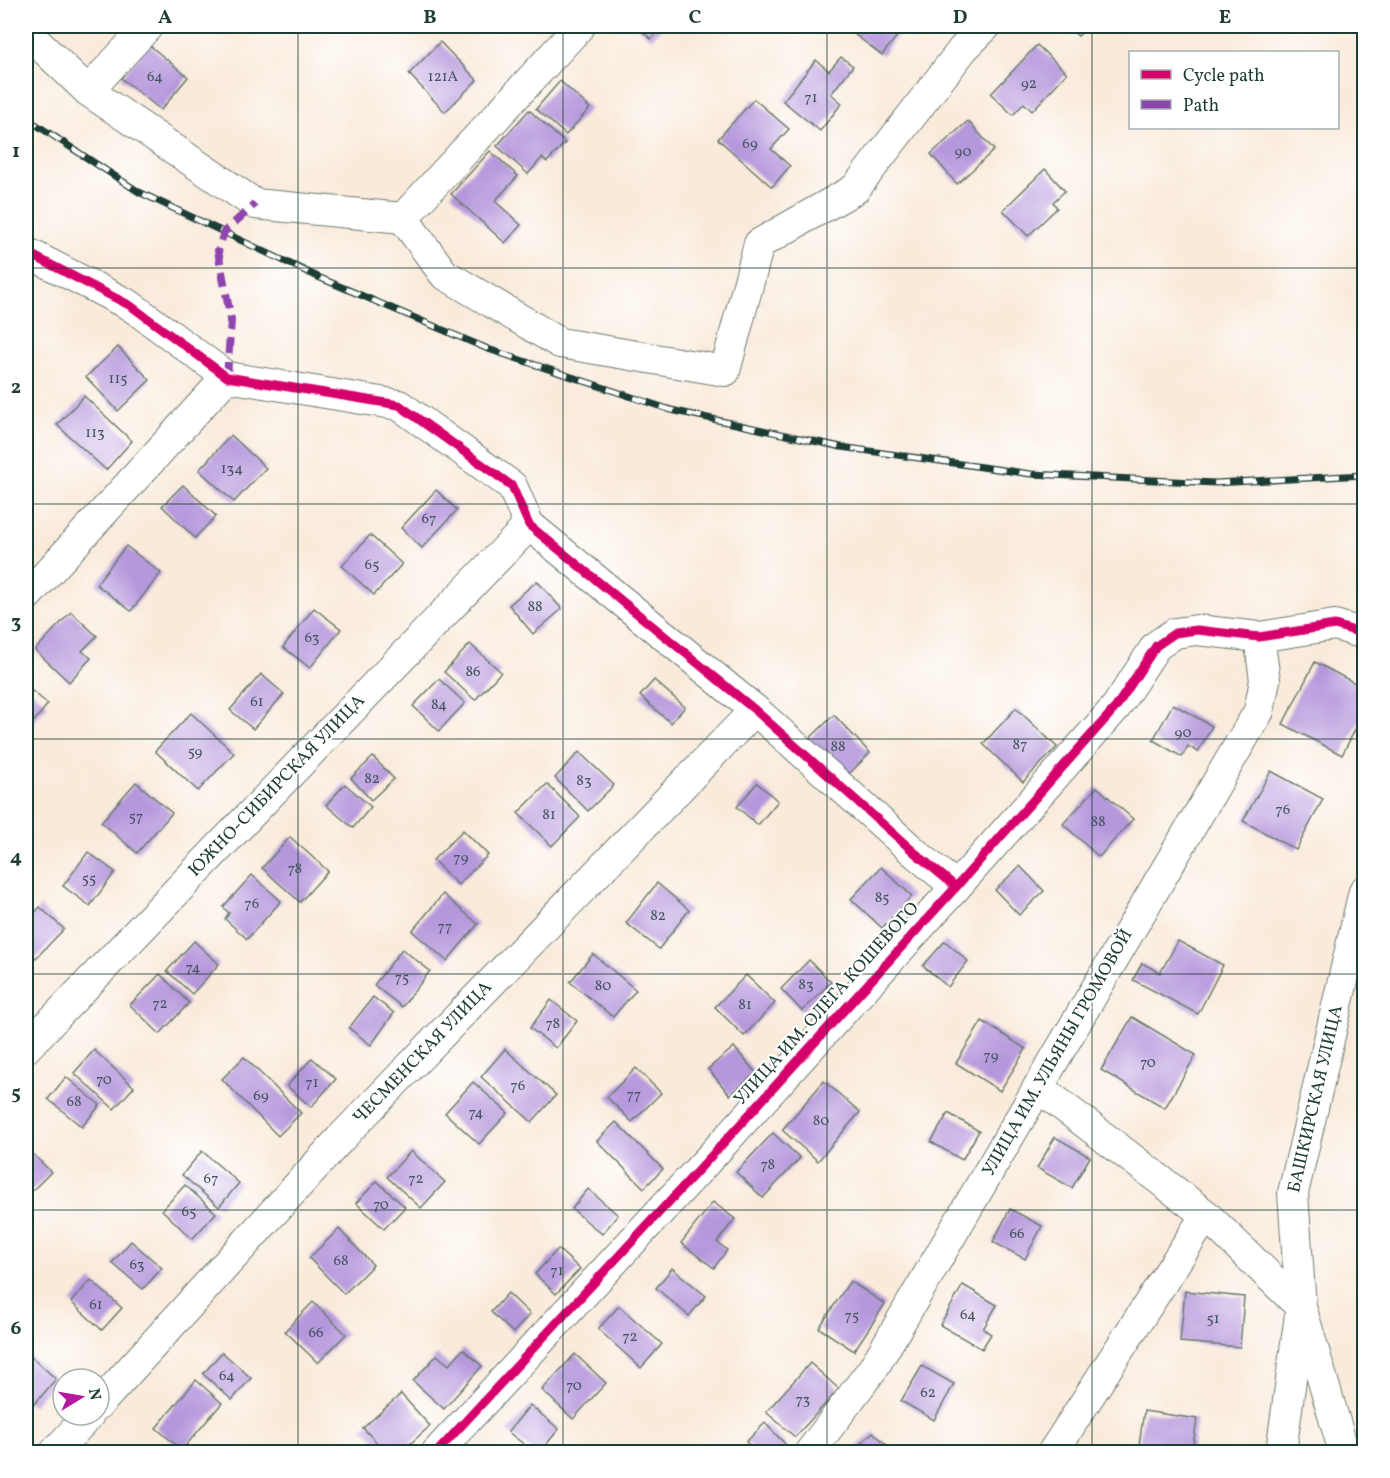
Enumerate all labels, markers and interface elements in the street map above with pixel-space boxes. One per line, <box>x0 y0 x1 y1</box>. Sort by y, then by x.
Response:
text: A <box>158 4 172 32</box>
text: B <box>423 4 437 32</box>
text: C <box>689 4 702 32</box>
text: D <box>953 4 967 32</box>
text: E <box>1219 4 1231 32</box>
legend <box>1129 51 1339 129</box>
text: Cycle path <box>1183 64 1265 89</box>
house number: 64 <box>147 67 163 88</box>
house number: 121А <box>428 67 459 88</box>
house number: 92 <box>1021 74 1037 95</box>
house number: 71 <box>804 88 818 109</box>
text: Path <box>1183 94 1219 119</box>
house number: 69 <box>742 134 758 155</box>
text: 1 <box>12 138 20 166</box>
house number: 90 <box>954 142 972 163</box>
house number: 115 <box>109 369 127 390</box>
text: 2 <box>11 374 21 402</box>
house number: 113 <box>85 423 105 444</box>
house number: 134 <box>221 459 243 480</box>
house number: 67 <box>422 509 436 530</box>
house number: 65 <box>365 555 379 576</box>
house number: 88 <box>527 597 543 618</box>
text: 3 <box>11 609 21 637</box>
house number: 63 <box>304 628 320 649</box>
house number: 86 <box>465 662 481 683</box>
street label: ЮЖНО-СИБИРСКАЯ УЛИЦА <box>183 689 371 883</box>
house number: 61 <box>250 692 264 713</box>
house number: 84 <box>431 695 447 716</box>
house number: 90 <box>1174 723 1192 744</box>
house number: 87 <box>1013 735 1027 756</box>
house number: 88 <box>830 737 846 758</box>
house number: 59 <box>188 742 203 763</box>
house number: 82 <box>364 769 380 790</box>
house number: 83 <box>576 771 592 792</box>
house number: 76 <box>1276 800 1290 821</box>
house number: 81 <box>542 805 556 826</box>
house number: 57 <box>129 807 143 828</box>
house number: 88 <box>1090 812 1106 833</box>
text: 4 <box>10 844 22 872</box>
house number: 79 <box>454 848 469 869</box>
house number: 78 <box>288 859 302 880</box>
house number: 55 <box>82 869 96 890</box>
house number: 85 <box>875 888 889 909</box>
house number: 76 <box>245 894 259 915</box>
street label: УЛИЦА ИМ. ОЛЕГА КОШЕВОГО <box>729 897 925 1111</box>
house number: 82 <box>650 906 666 927</box>
house number: 77 <box>438 917 452 938</box>
street label: УЛИЦА ИМ. УЛЬЯНЫ ГРОМОВОЙ <box>977 925 1139 1181</box>
house number: 74 <box>186 958 200 979</box>
house number: 75 <box>395 968 409 989</box>
house number: 83 <box>798 975 814 996</box>
street label: ЧЕСМЕНСКАЯ УЛИЦА <box>348 976 498 1130</box>
house number: 80 <box>595 976 611 997</box>
house number: 72 <box>152 994 168 1015</box>
house number: 81 <box>738 995 752 1016</box>
street label: БАШКИРСКАЯ УЛИЦА <box>1282 1002 1350 1195</box>
house number: 78 <box>546 1014 560 1035</box>
house number: 79 <box>984 1046 999 1067</box>
house number: 70 <box>1140 1053 1156 1074</box>
house number: 70 <box>96 1070 112 1091</box>
house number: 71 <box>305 1073 319 1094</box>
house number: 76 <box>511 1076 525 1097</box>
text: 5 <box>11 1080 21 1108</box>
house number: 77 <box>627 1085 641 1106</box>
house number: 69 <box>253 1086 269 1107</box>
house number: 68 <box>66 1092 82 1113</box>
house number: 74 <box>469 1103 483 1124</box>
house number: 80 <box>813 1111 829 1132</box>
house number: 78 <box>761 1155 775 1176</box>
house number: 67 <box>204 1169 218 1190</box>
house number: 72 <box>408 1169 424 1190</box>
house number: 70 <box>373 1195 389 1216</box>
house number: 65 <box>182 1202 196 1223</box>
house number: 66 <box>1009 1224 1025 1245</box>
house number: 68 <box>333 1251 349 1272</box>
house number: 63 <box>129 1255 145 1276</box>
house number: 71 <box>550 1261 564 1282</box>
house number: 61 <box>89 1295 103 1316</box>
house number: 64 <box>960 1305 976 1326</box>
house number: 75 <box>845 1306 859 1327</box>
house number: 51 <box>1206 1309 1220 1330</box>
text: 6 <box>11 1315 22 1343</box>
house number: 66 <box>308 1323 324 1344</box>
house number: 72 <box>622 1327 638 1348</box>
house number: 64 <box>219 1366 235 1387</box>
north arrow <box>51 1367 111 1427</box>
house number: 70 <box>566 1376 582 1397</box>
house number: 62 <box>920 1383 936 1404</box>
text: N <box>82 1387 106 1403</box>
house number: 73 <box>796 1390 810 1411</box>

